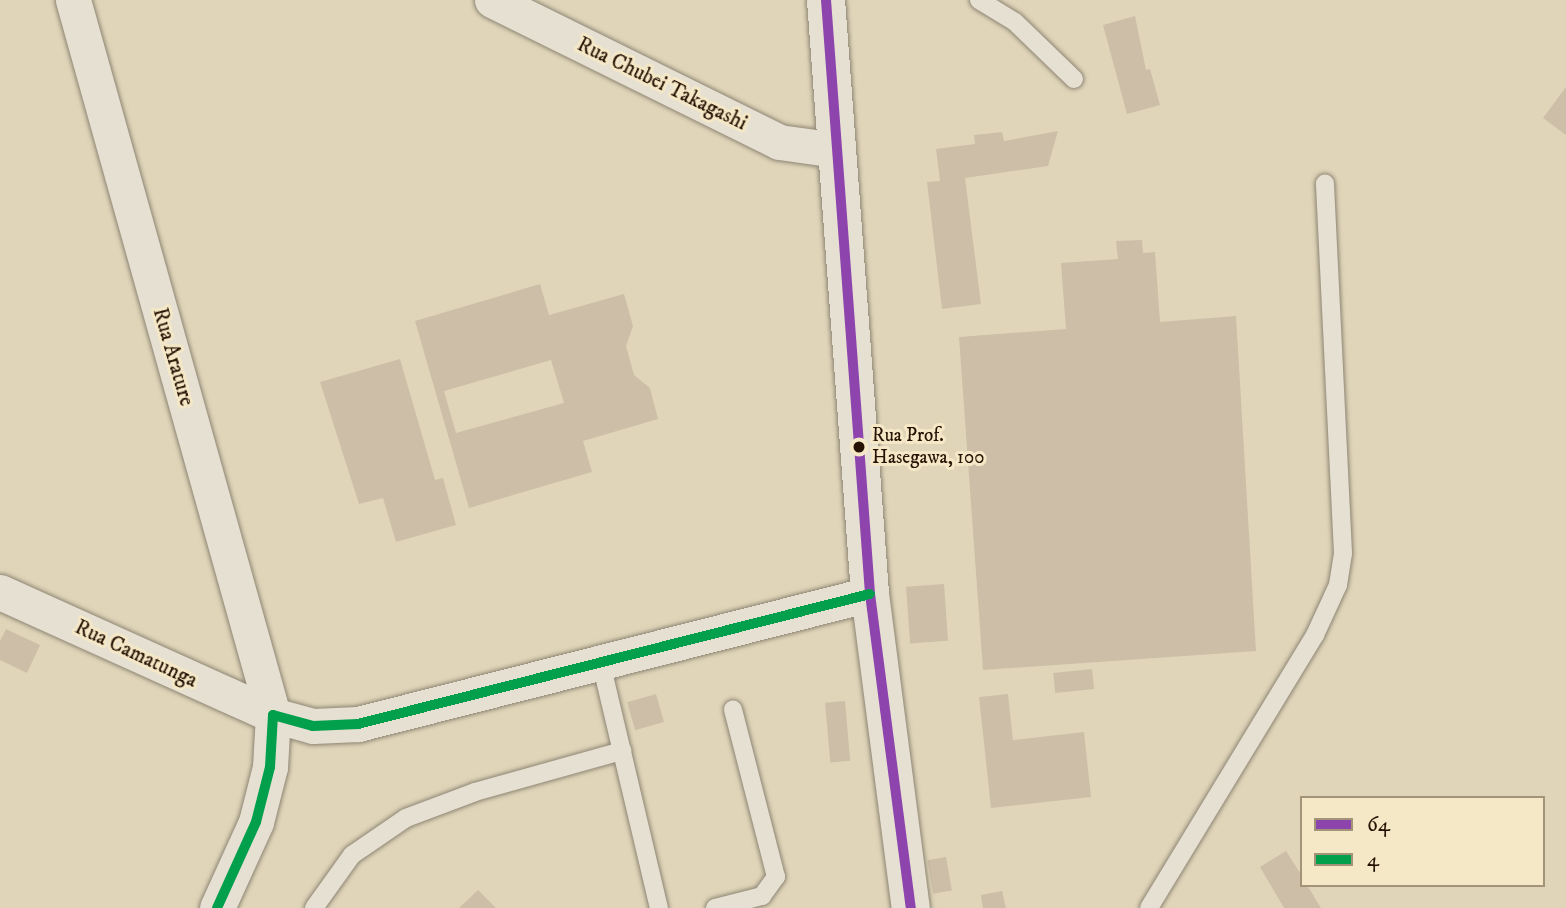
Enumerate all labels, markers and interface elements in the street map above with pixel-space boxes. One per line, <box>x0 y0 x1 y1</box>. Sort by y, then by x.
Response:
street label: Rua Chubei Takagashi <box>573 32 751 136</box>
street label: Rua Arature <box>147 305 199 409</box>
place label: Rua Prof. Hasegawa, 100 <box>872 425 984 469</box>
marker: Rua Prof. Hasegawa, 100 <box>852 440 866 454</box>
street label: Rua Camatunga <box>71 615 201 693</box>
legend <box>1300 796 1545 887</box>
text: 64 <box>1367 812 1390 838</box>
text: 4 <box>1367 847 1379 873</box>

